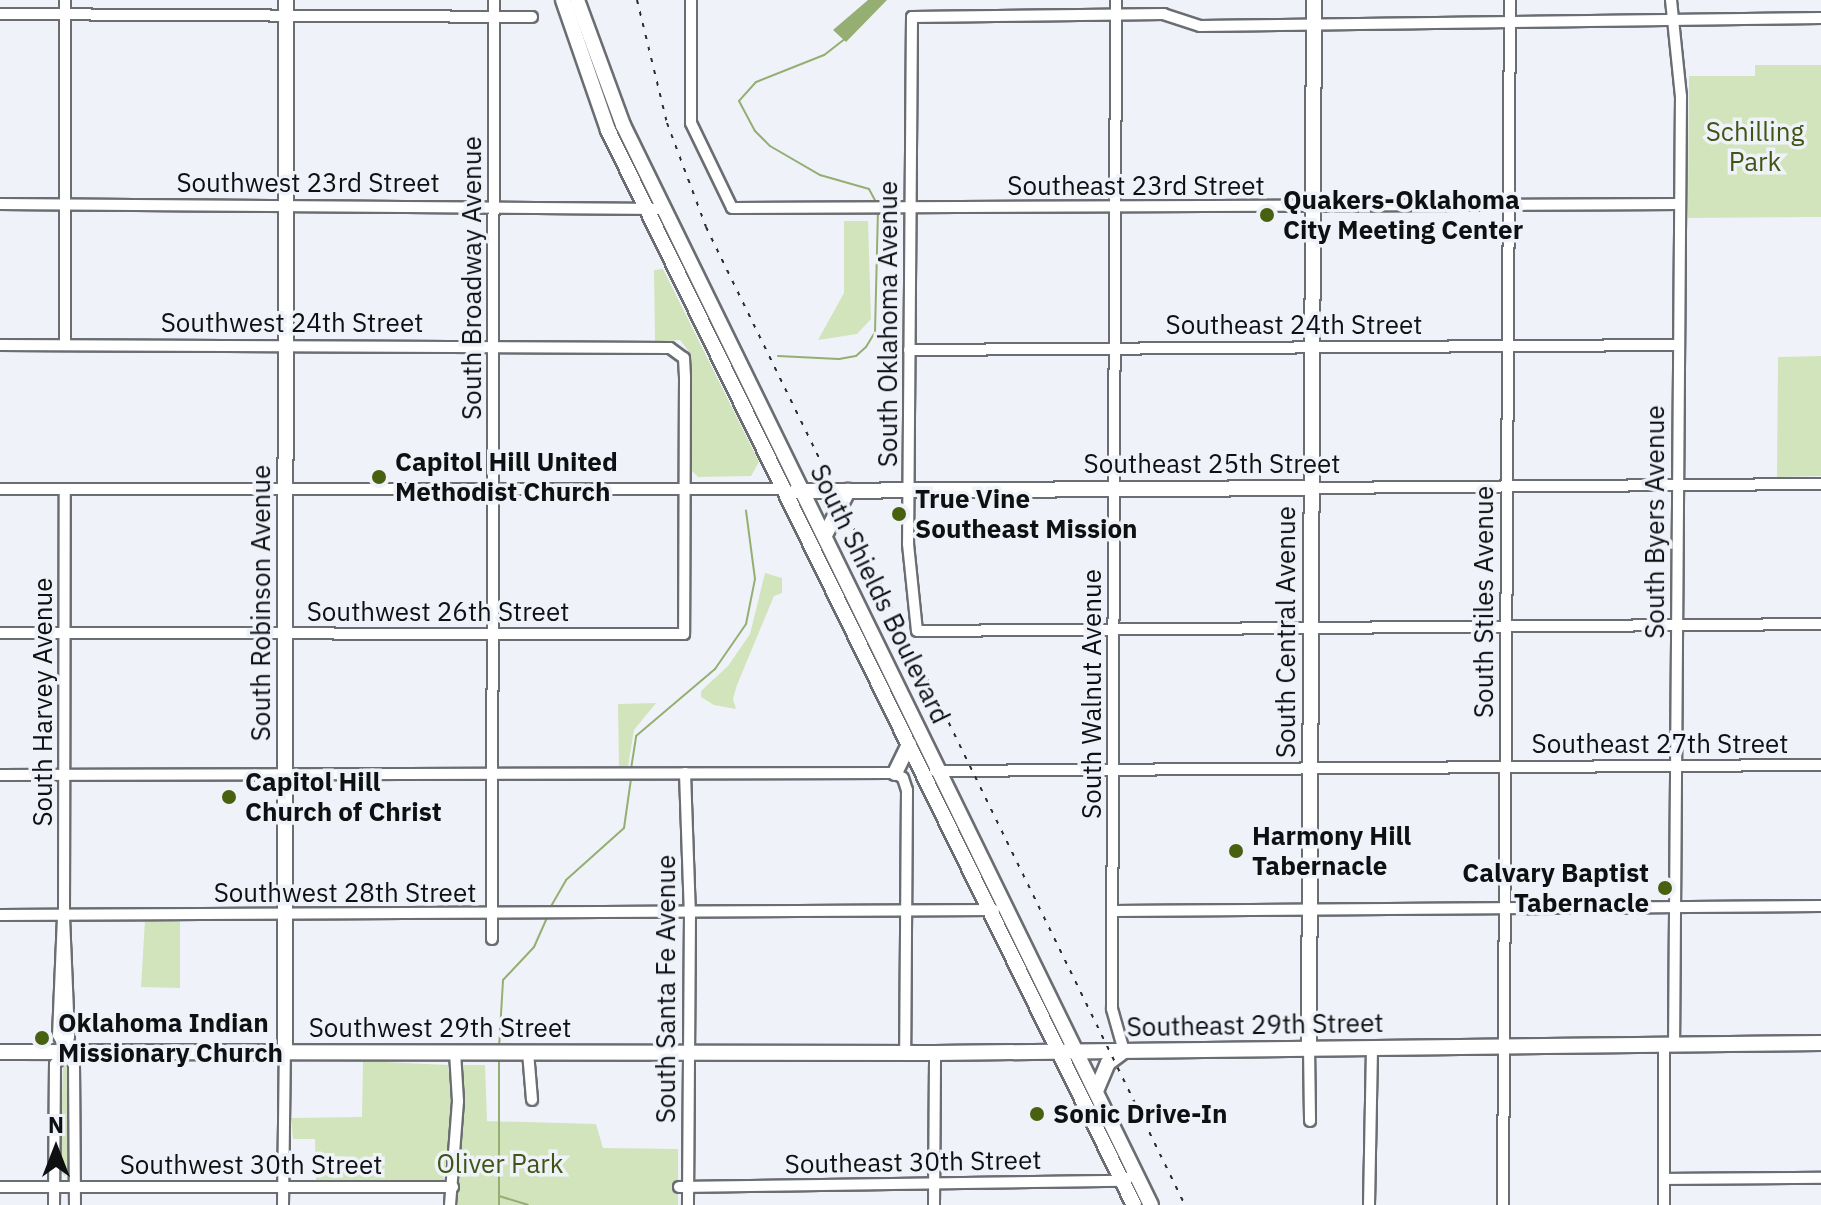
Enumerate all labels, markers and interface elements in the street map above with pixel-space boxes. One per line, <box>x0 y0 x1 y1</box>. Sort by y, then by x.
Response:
park label: Schilling Park <box>1706 116 1804 178</box>
street label: South Broadway Avenue <box>456 136 488 420</box>
street label: Southwest 23rd Street <box>176 167 440 199</box>
street label: Southeast 23rd Street <box>1007 170 1265 202</box>
street label: South Oklahoma Avenue <box>872 181 904 467</box>
place label: Quakers-Oklahoma City Meeting Center <box>1283 184 1523 246</box>
marker: Quakers-Oklahoma City Meeting Center <box>1258 206 1276 224</box>
street label: Southwest 24th Street <box>161 307 423 339</box>
street label: Southeast 24th Street <box>1166 309 1422 341</box>
street label: South Byers Avenue <box>1639 405 1671 639</box>
place label: Capitol Hill United Methodist Church <box>395 446 618 508</box>
street label: Southeast 25th Street <box>1084 448 1340 480</box>
street label: South Shields Boulevard <box>804 459 956 729</box>
street label: South Robinson Avenue <box>245 465 277 741</box>
marker: Capitol Hill United Methodist Church <box>370 468 388 486</box>
place label: True Vine Southeast Mission <box>915 483 1138 544</box>
street label: South Stiles Avenue <box>1468 486 1500 718</box>
marker: True Vine Southeast Mission <box>890 505 908 523</box>
street label: South Central Avenue <box>1270 506 1302 758</box>
street label: South Walnut Avenue <box>1076 569 1108 819</box>
street label: South Harvey Avenue <box>27 577 59 827</box>
street label: Southwest 26th Street <box>307 596 569 628</box>
street label: Southeast 27th Street <box>1532 728 1788 760</box>
place label: Capitol Hill Church of Christ <box>245 766 442 828</box>
marker: Capitol Hill Church of Christ <box>220 788 238 806</box>
place label: Harmony Hill Tabernacle <box>1252 820 1411 882</box>
marker: Harmony Hill Tabernacle <box>1227 842 1245 860</box>
street label: South Santa Fe Avenue <box>650 855 682 1123</box>
place label: Calvary Baptist Tabernacle <box>1462 857 1649 918</box>
street label: Southwest 28th Street <box>214 877 476 909</box>
marker: Calvary Baptist Tabernacle <box>1656 879 1674 897</box>
place label: Oklahoma Indian Missionary Church <box>58 1007 283 1068</box>
street label: Southeast 29th Street <box>1126 1007 1384 1043</box>
street label: Southwest 29th Street <box>309 1012 571 1044</box>
marker: Oklahoma Indian Missionary Church <box>33 1029 51 1047</box>
place label: Sonic Drive-In <box>1053 1098 1228 1130</box>
marker: Sonic Drive-In <box>1028 1105 1046 1123</box>
north arrow <box>16 1109 96 1189</box>
text: N <box>48 1110 64 1139</box>
street label: Southeast 30th Street <box>784 1144 1042 1180</box>
park label: Oliver Park <box>436 1148 564 1180</box>
street label: Southwest 30th Street <box>120 1149 382 1181</box>

